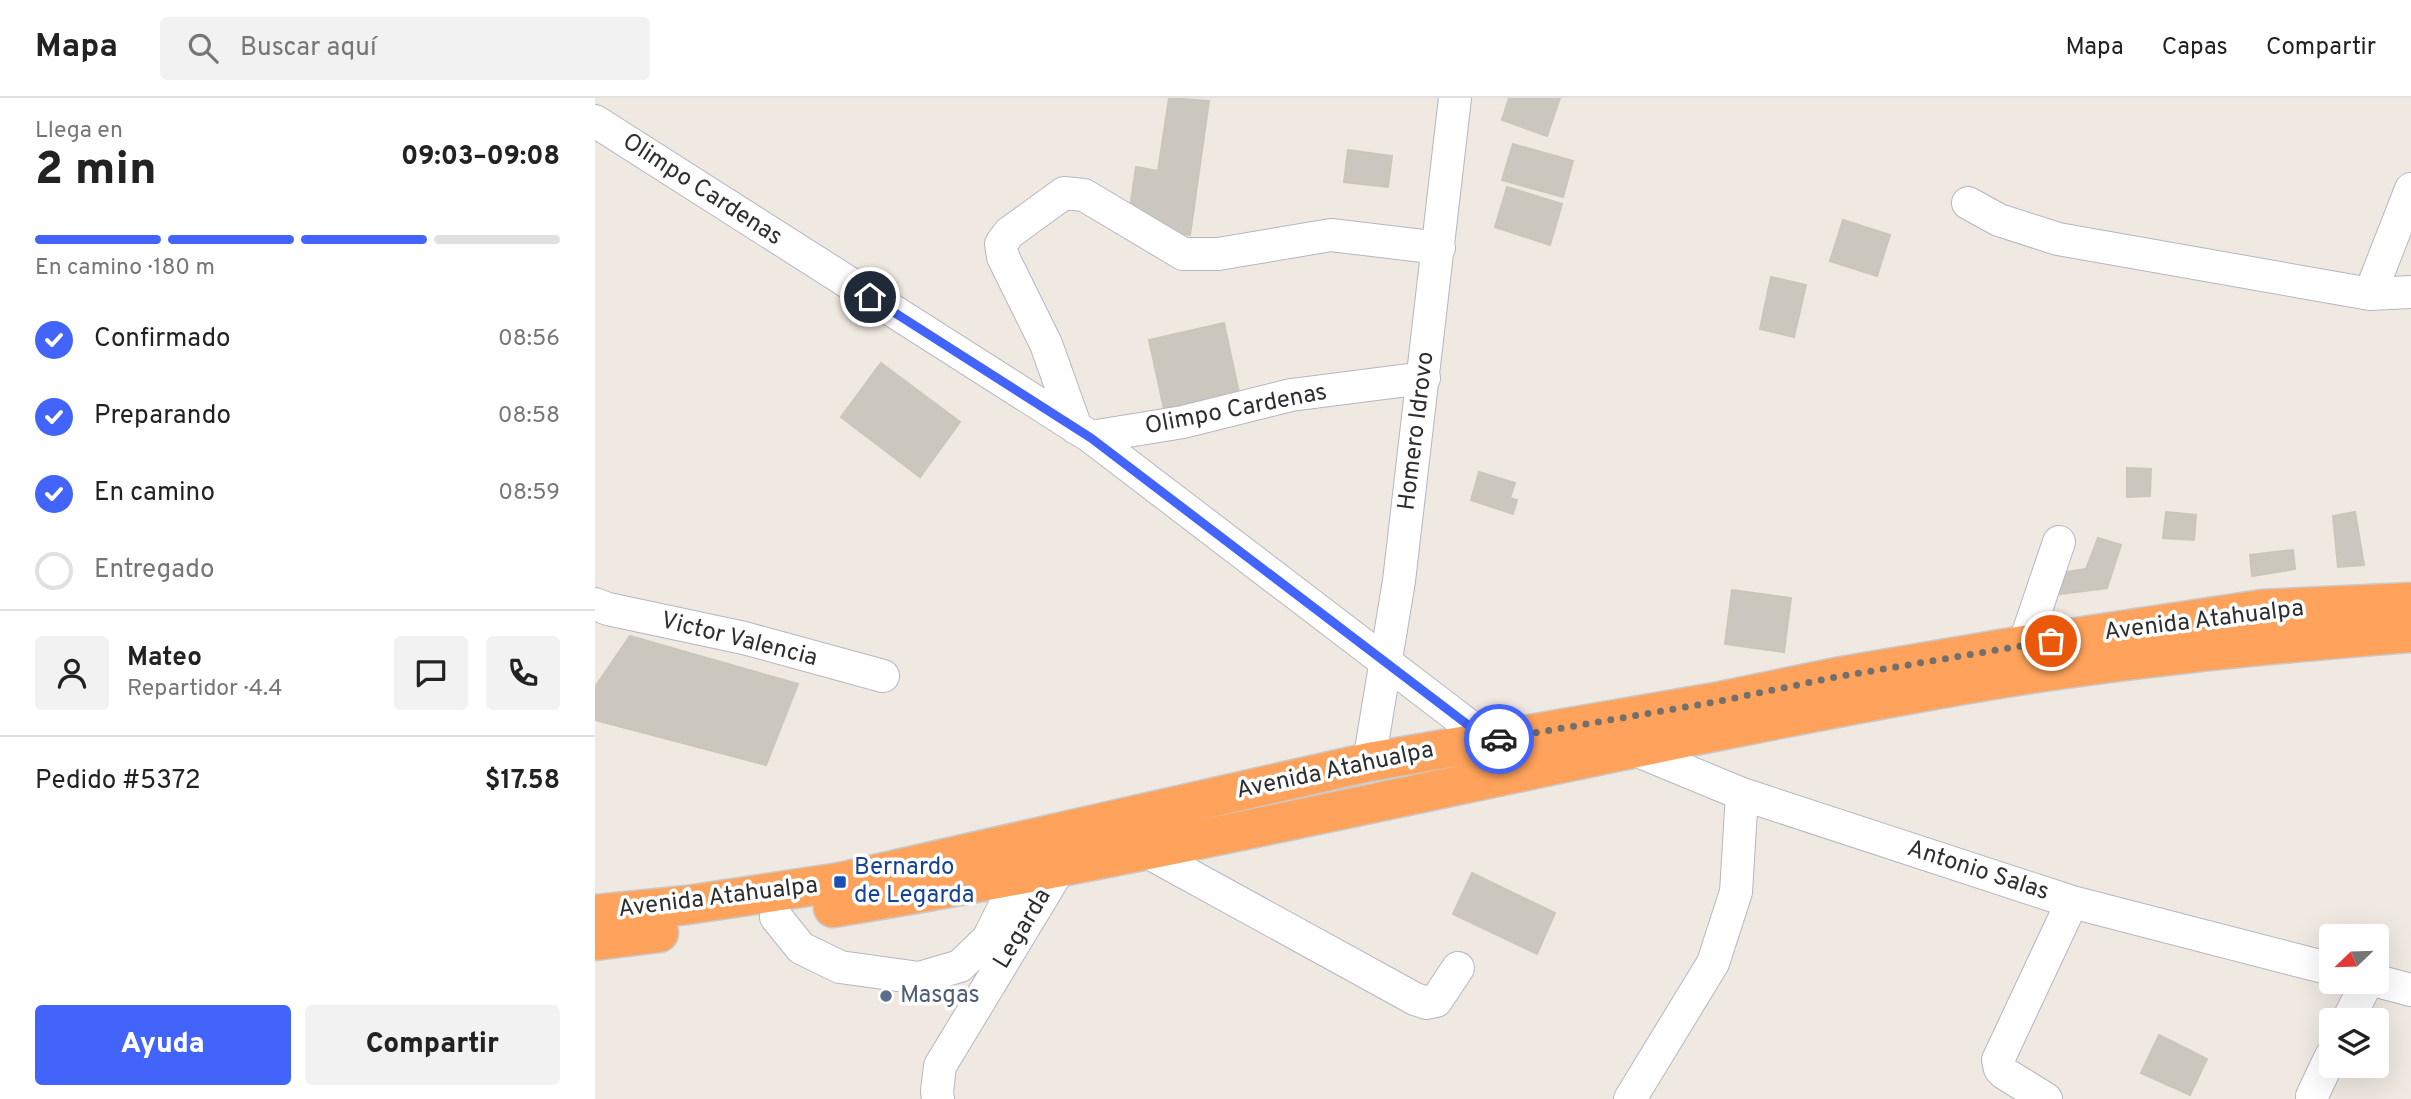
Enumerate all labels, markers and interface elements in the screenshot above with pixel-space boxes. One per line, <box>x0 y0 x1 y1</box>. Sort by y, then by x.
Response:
search box <box>160 17 650 80</box>
text: Mapa <box>35 27 118 69</box>
icon: search <box>184 29 222 67</box>
text: Buscar aquí <box>240 32 377 65</box>
text: Mapa <box>2066 33 2124 63</box>
text: Capas <box>2162 33 2228 63</box>
text: Compartir <box>2266 33 2376 63</box>
text: Llega en <box>35 117 123 146</box>
street label: Olimpo Cardenas <box>616 127 788 253</box>
text: 09:03–09:08 <box>401 141 560 174</box>
text: 2 min <box>35 142 157 201</box>
text: En camino · 180 m <box>35 254 215 283</box>
pin <box>840 267 900 327</box>
icon: home <box>851 278 889 316</box>
icon: check <box>35 321 73 359</box>
text: Confirmado <box>94 323 231 356</box>
text: 08:56 <box>498 325 560 354</box>
street label: Homero Idrovo <box>1392 350 1442 512</box>
street label: Olimpo Cardenas <box>1142 378 1330 442</box>
icon: check <box>35 398 73 436</box>
text: Preparando <box>94 400 231 433</box>
text: 08:58 <box>498 402 560 431</box>
icon: check <box>35 475 73 513</box>
text: En camino <box>94 477 215 510</box>
text: 08:59 <box>498 479 560 508</box>
text: Entregado <box>94 554 214 587</box>
street label: Avenida Atahualpa <box>2102 594 2306 648</box>
street label: Victor Valencia <box>658 606 820 674</box>
pin <box>2021 611 2081 671</box>
icon: bag <box>2032 622 2070 660</box>
button: person <box>35 636 109 710</box>
button: chat <box>394 636 468 710</box>
button: phone <box>486 636 560 710</box>
text: Mateo <box>127 642 202 675</box>
text: Repartidor · 4.4 <box>127 675 283 704</box>
courier <box>1464 704 1534 774</box>
icon: car <box>1480 720 1518 758</box>
street label: Avenida Atahualpa <box>1234 735 1436 807</box>
text: Pedido #5372 <box>35 765 201 798</box>
text: $17.58 <box>485 765 560 798</box>
street label: Antonio Salas <box>1903 834 2053 908</box>
place label: Bernardo de Legarda <box>854 853 974 911</box>
street label: Avenida Atahualpa <box>616 871 820 925</box>
marker: Bernardo de Legarda <box>832 874 848 890</box>
street label: Legarda <box>987 883 1059 975</box>
north arrow <box>2319 924 2389 994</box>
map controls <box>2319 924 2389 1078</box>
place label: Masgas <box>900 981 980 1011</box>
marker: Masgas <box>878 988 894 1004</box>
button: Ayuda <box>35 1005 291 1085</box>
button: Compartir <box>305 1005 560 1085</box>
button: layers <box>2319 1008 2389 1078</box>

